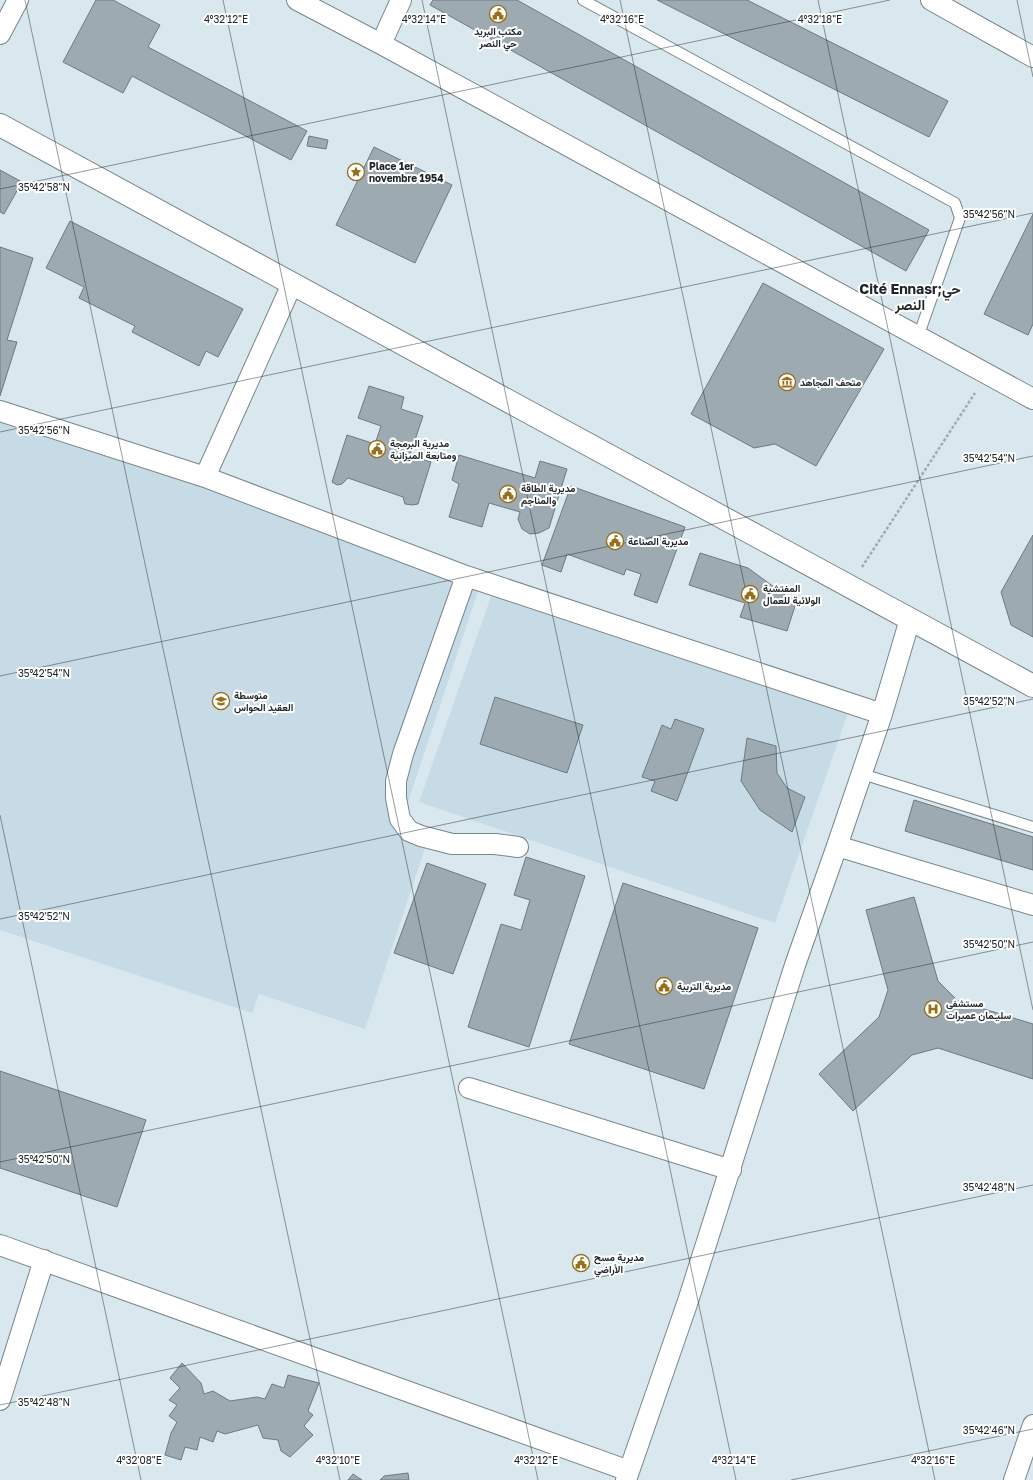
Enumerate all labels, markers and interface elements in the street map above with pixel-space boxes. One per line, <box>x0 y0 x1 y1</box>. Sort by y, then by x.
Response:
public building icon: مكتب البريد حي النصر <box>488 4 508 24</box>
text: 4°32'12"E <box>204 13 248 25</box>
text: 4°32'14"E <box>402 13 446 25</box>
text: 4°32'16"E <box>600 13 644 25</box>
text: 4°32'18"E <box>798 13 842 25</box>
place label: مكتب البريد حي النصر <box>474 25 522 52</box>
place label: Place 1er novembre 1954 <box>369 160 443 184</box>
place icon: Place 1er novembre 1954 <box>346 162 366 182</box>
text: 35°42'58"N <box>18 181 70 193</box>
text: 35°42'56"N <box>963 208 1015 220</box>
district label: Cité Ennasr;حي النصر <box>859 280 961 314</box>
museum icon: متحف المجاهد <box>777 372 797 392</box>
place label: متحف المجاهد <box>800 376 862 389</box>
text: 35°42'56"N <box>18 424 70 436</box>
place label: مديرية البرمجة ومتابعة الميزانية <box>390 437 457 462</box>
public building icon: مديرية البرمجة ومتابعة الميزانية <box>367 439 387 459</box>
text: 35°42'54"N <box>963 452 1015 464</box>
place label: مديرية الطاقة والمناجم <box>521 482 576 507</box>
public building icon: مديرية الطاقة والمناجم <box>498 484 518 504</box>
public building icon: مديرية الصناعة <box>605 531 625 551</box>
place label: مديرية الصناعة <box>628 535 689 548</box>
place label: المفتشية الولائية للعمال <box>763 582 821 607</box>
public building icon: المفتشية الولائية للعمال <box>740 584 760 604</box>
text: 35°42'54"N <box>18 667 70 679</box>
place label: متوسطة العقيد الحواس <box>234 689 293 714</box>
school or university icon: متوسطة العقيد الحواس <box>211 691 231 711</box>
text: 35°42'52"N <box>963 695 1015 707</box>
text: 35°42'52"N <box>18 910 70 922</box>
text: 35°42'50"N <box>963 938 1015 950</box>
public building icon: مديرية التربية <box>654 976 674 996</box>
place label: مديرية التربية <box>677 980 732 993</box>
place label: مستشفى سليـمان عميرات <box>946 997 1011 1022</box>
hospital icon: مستشفى سليـمان عميرات <box>923 999 943 1019</box>
text: 35°42'50"N <box>18 1153 70 1165</box>
text: 35°42'48"N <box>963 1181 1015 1193</box>
place label: مديرية مسح الأراضي <box>594 1251 645 1278</box>
public building icon: مديرية مسح الأراضي <box>571 1253 591 1273</box>
text: 35°42'48"N <box>18 1396 70 1408</box>
text: 35°42'46"N <box>963 1424 1015 1436</box>
text: 4°32'08"E <box>116 1454 162 1466</box>
text: 4°32'10"E <box>316 1454 360 1466</box>
text: 4°32'12"E <box>514 1454 558 1466</box>
text: 4°32'14"E <box>712 1454 756 1466</box>
text: 4°32'16"E <box>911 1454 955 1466</box>

